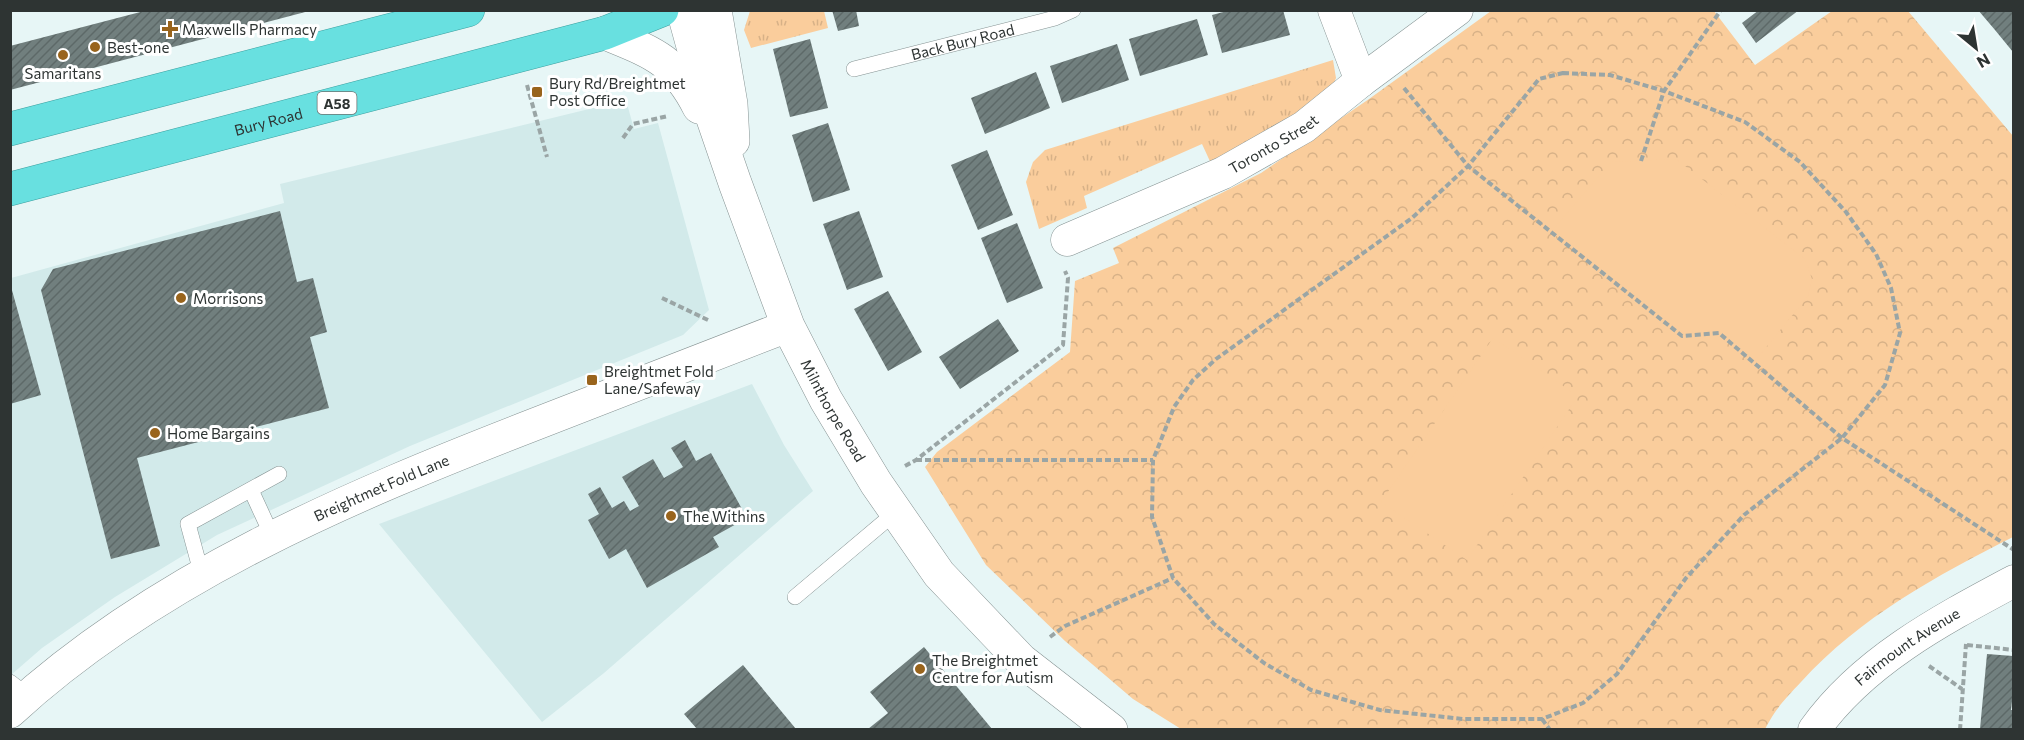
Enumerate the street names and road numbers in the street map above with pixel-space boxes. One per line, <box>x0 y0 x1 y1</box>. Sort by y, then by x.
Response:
street label: Back Bury Road <box>909 20 1016 63</box>
road number: A58 <box>318 92 356 114</box>
street label: Bury Road <box>232 104 304 139</box>
street label: Toronto Street <box>1225 110 1322 177</box>
street label: Milnthorpe Road <box>797 356 870 465</box>
street label: Breightmet Fold Lane <box>311 450 452 525</box>
street label: Fairmount Avenue <box>1850 604 1963 689</box>

